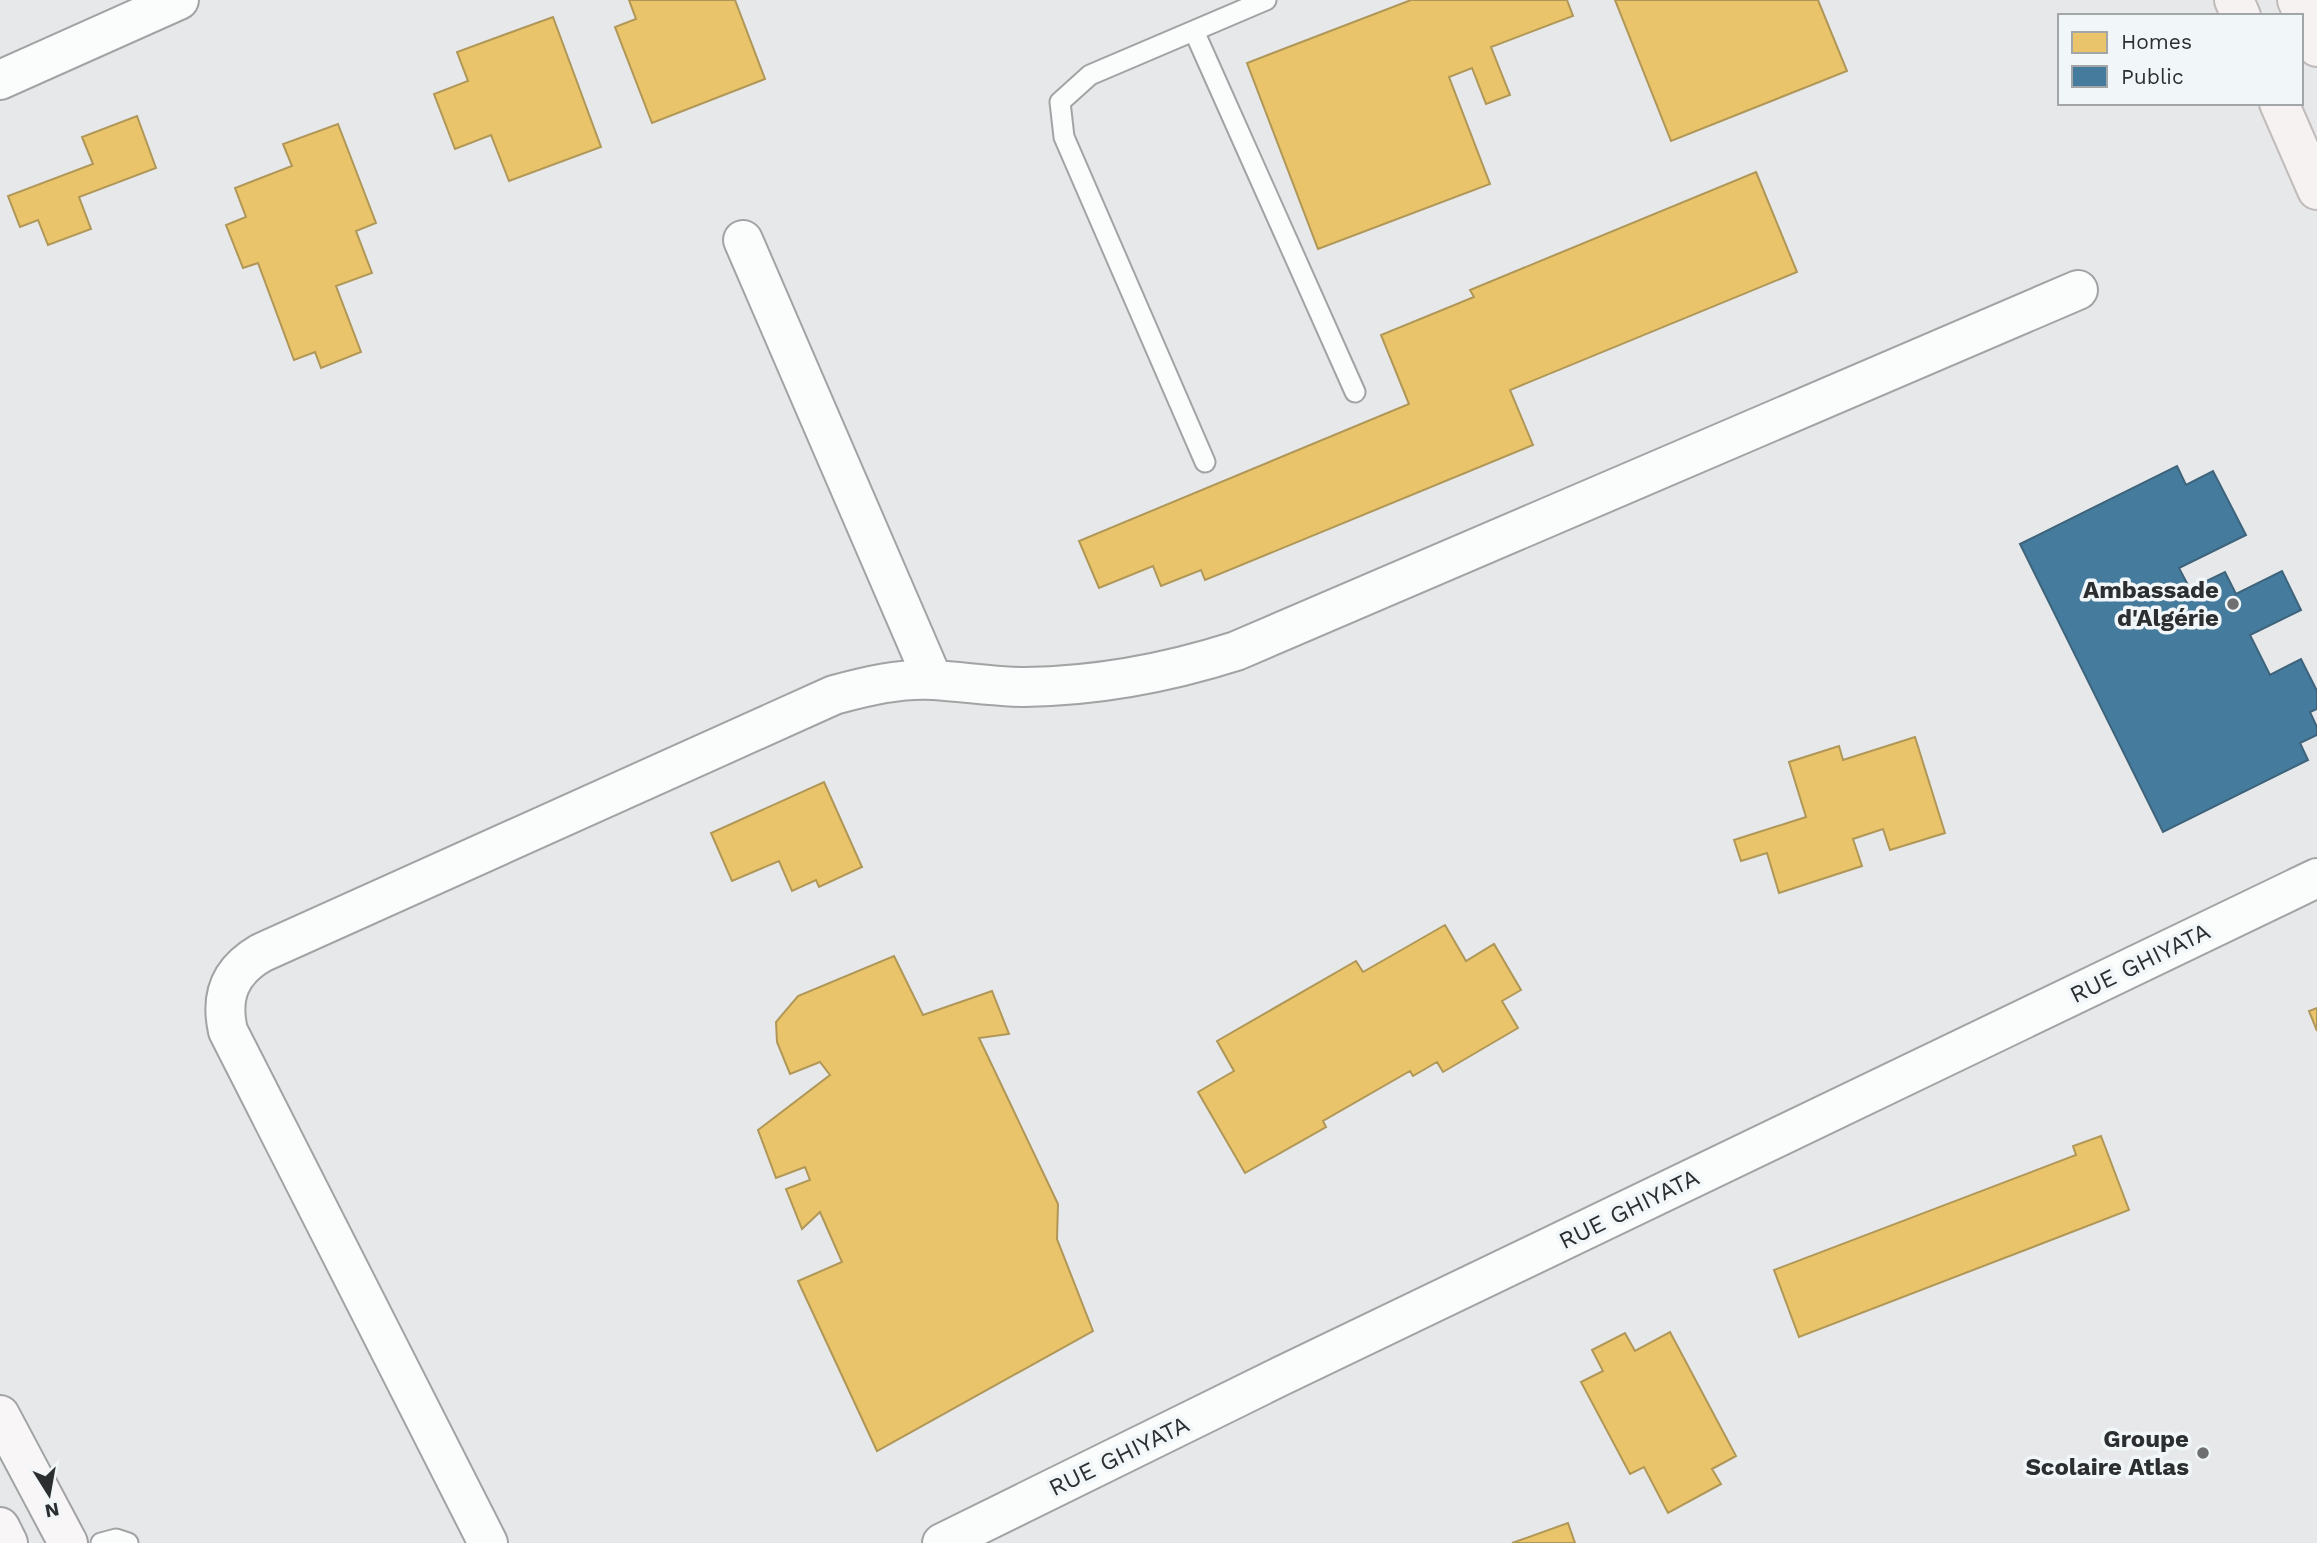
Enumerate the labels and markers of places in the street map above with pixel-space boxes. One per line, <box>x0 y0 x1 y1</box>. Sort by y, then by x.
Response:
place label: Ambassade d'Algérie <box>2083 576 2219 632</box>
marker: Ambassade d'Algérie <box>2225 596 2241 612</box>
place label: Groupe Scolaire Atlas <box>2025 1425 2189 1481</box>
marker: Groupe Scolaire Atlas <box>2195 1445 2211 1461</box>

